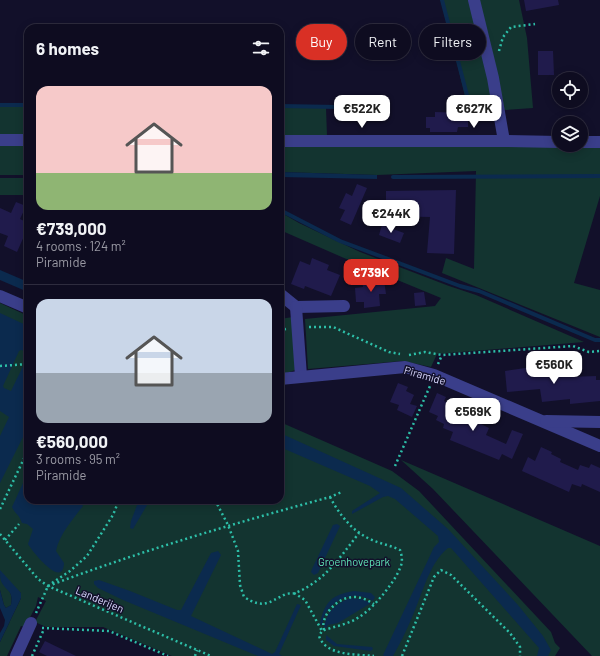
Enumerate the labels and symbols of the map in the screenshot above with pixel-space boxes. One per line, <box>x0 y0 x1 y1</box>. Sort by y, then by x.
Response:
pin: €522K <box>334 95 390 129</box>
pin: €627K <box>446 95 502 129</box>
pin: €244K <box>363 200 419 234</box>
pin: €739K <box>343 259 399 293</box>
pin: €560K <box>526 351 582 385</box>
street label: Piramide <box>403 363 447 387</box>
pin: €569K <box>445 398 501 432</box>
park label: Groenhovepark <box>318 555 391 568</box>
street label: Landerijen <box>74 583 126 615</box>

